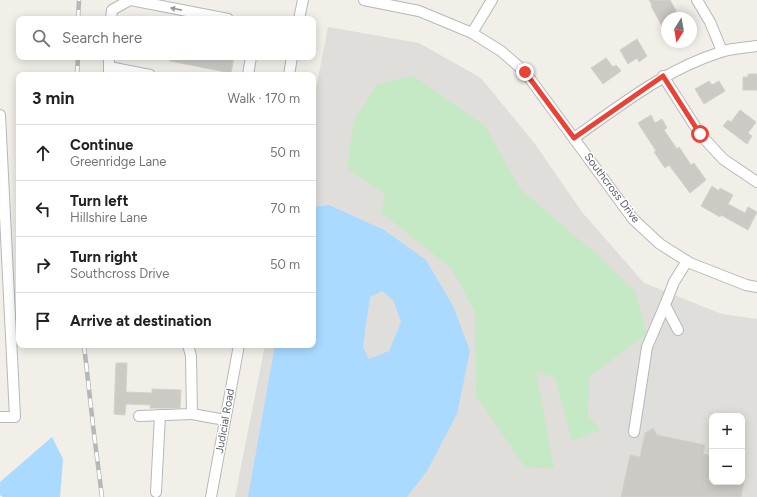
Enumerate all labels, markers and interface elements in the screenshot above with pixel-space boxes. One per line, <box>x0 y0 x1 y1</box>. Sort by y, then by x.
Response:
one-way arrow <box>170 5 182 11</box>
north arrow <box>661 12 697 48</box>
search box <box>16 16 316 60</box>
icon: search <box>30 27 52 49</box>
text: Search here <box>62 29 142 47</box>
route end <box>516 63 534 81</box>
text: 3 min <box>32 88 74 108</box>
text: Walk · 170 m <box>228 91 300 106</box>
route start <box>691 125 709 143</box>
text: Continue <box>70 136 133 154</box>
icon: ahead <box>32 142 54 164</box>
text: 50 m <box>270 145 300 160</box>
street label: Southcross Drive <box>582 151 642 225</box>
text: Greenridge Lane <box>70 154 166 169</box>
text: Turn left <box>70 192 128 210</box>
icon: left <box>32 198 54 220</box>
text: 70 m <box>270 201 300 216</box>
text: Hillshire Lane <box>70 210 147 225</box>
text: Turn right <box>70 248 138 266</box>
icon: right <box>32 254 54 276</box>
text: 50 m <box>270 257 300 272</box>
text: Southcross Drive <box>70 266 169 281</box>
icon: arrive <box>32 310 54 332</box>
text: Arrive at destination <box>70 312 211 330</box>
street label: Judicial Road <box>213 388 237 454</box>
map controls <box>709 413 745 485</box>
button: + <box>709 413 745 449</box>
button: − <box>709 449 745 485</box>

